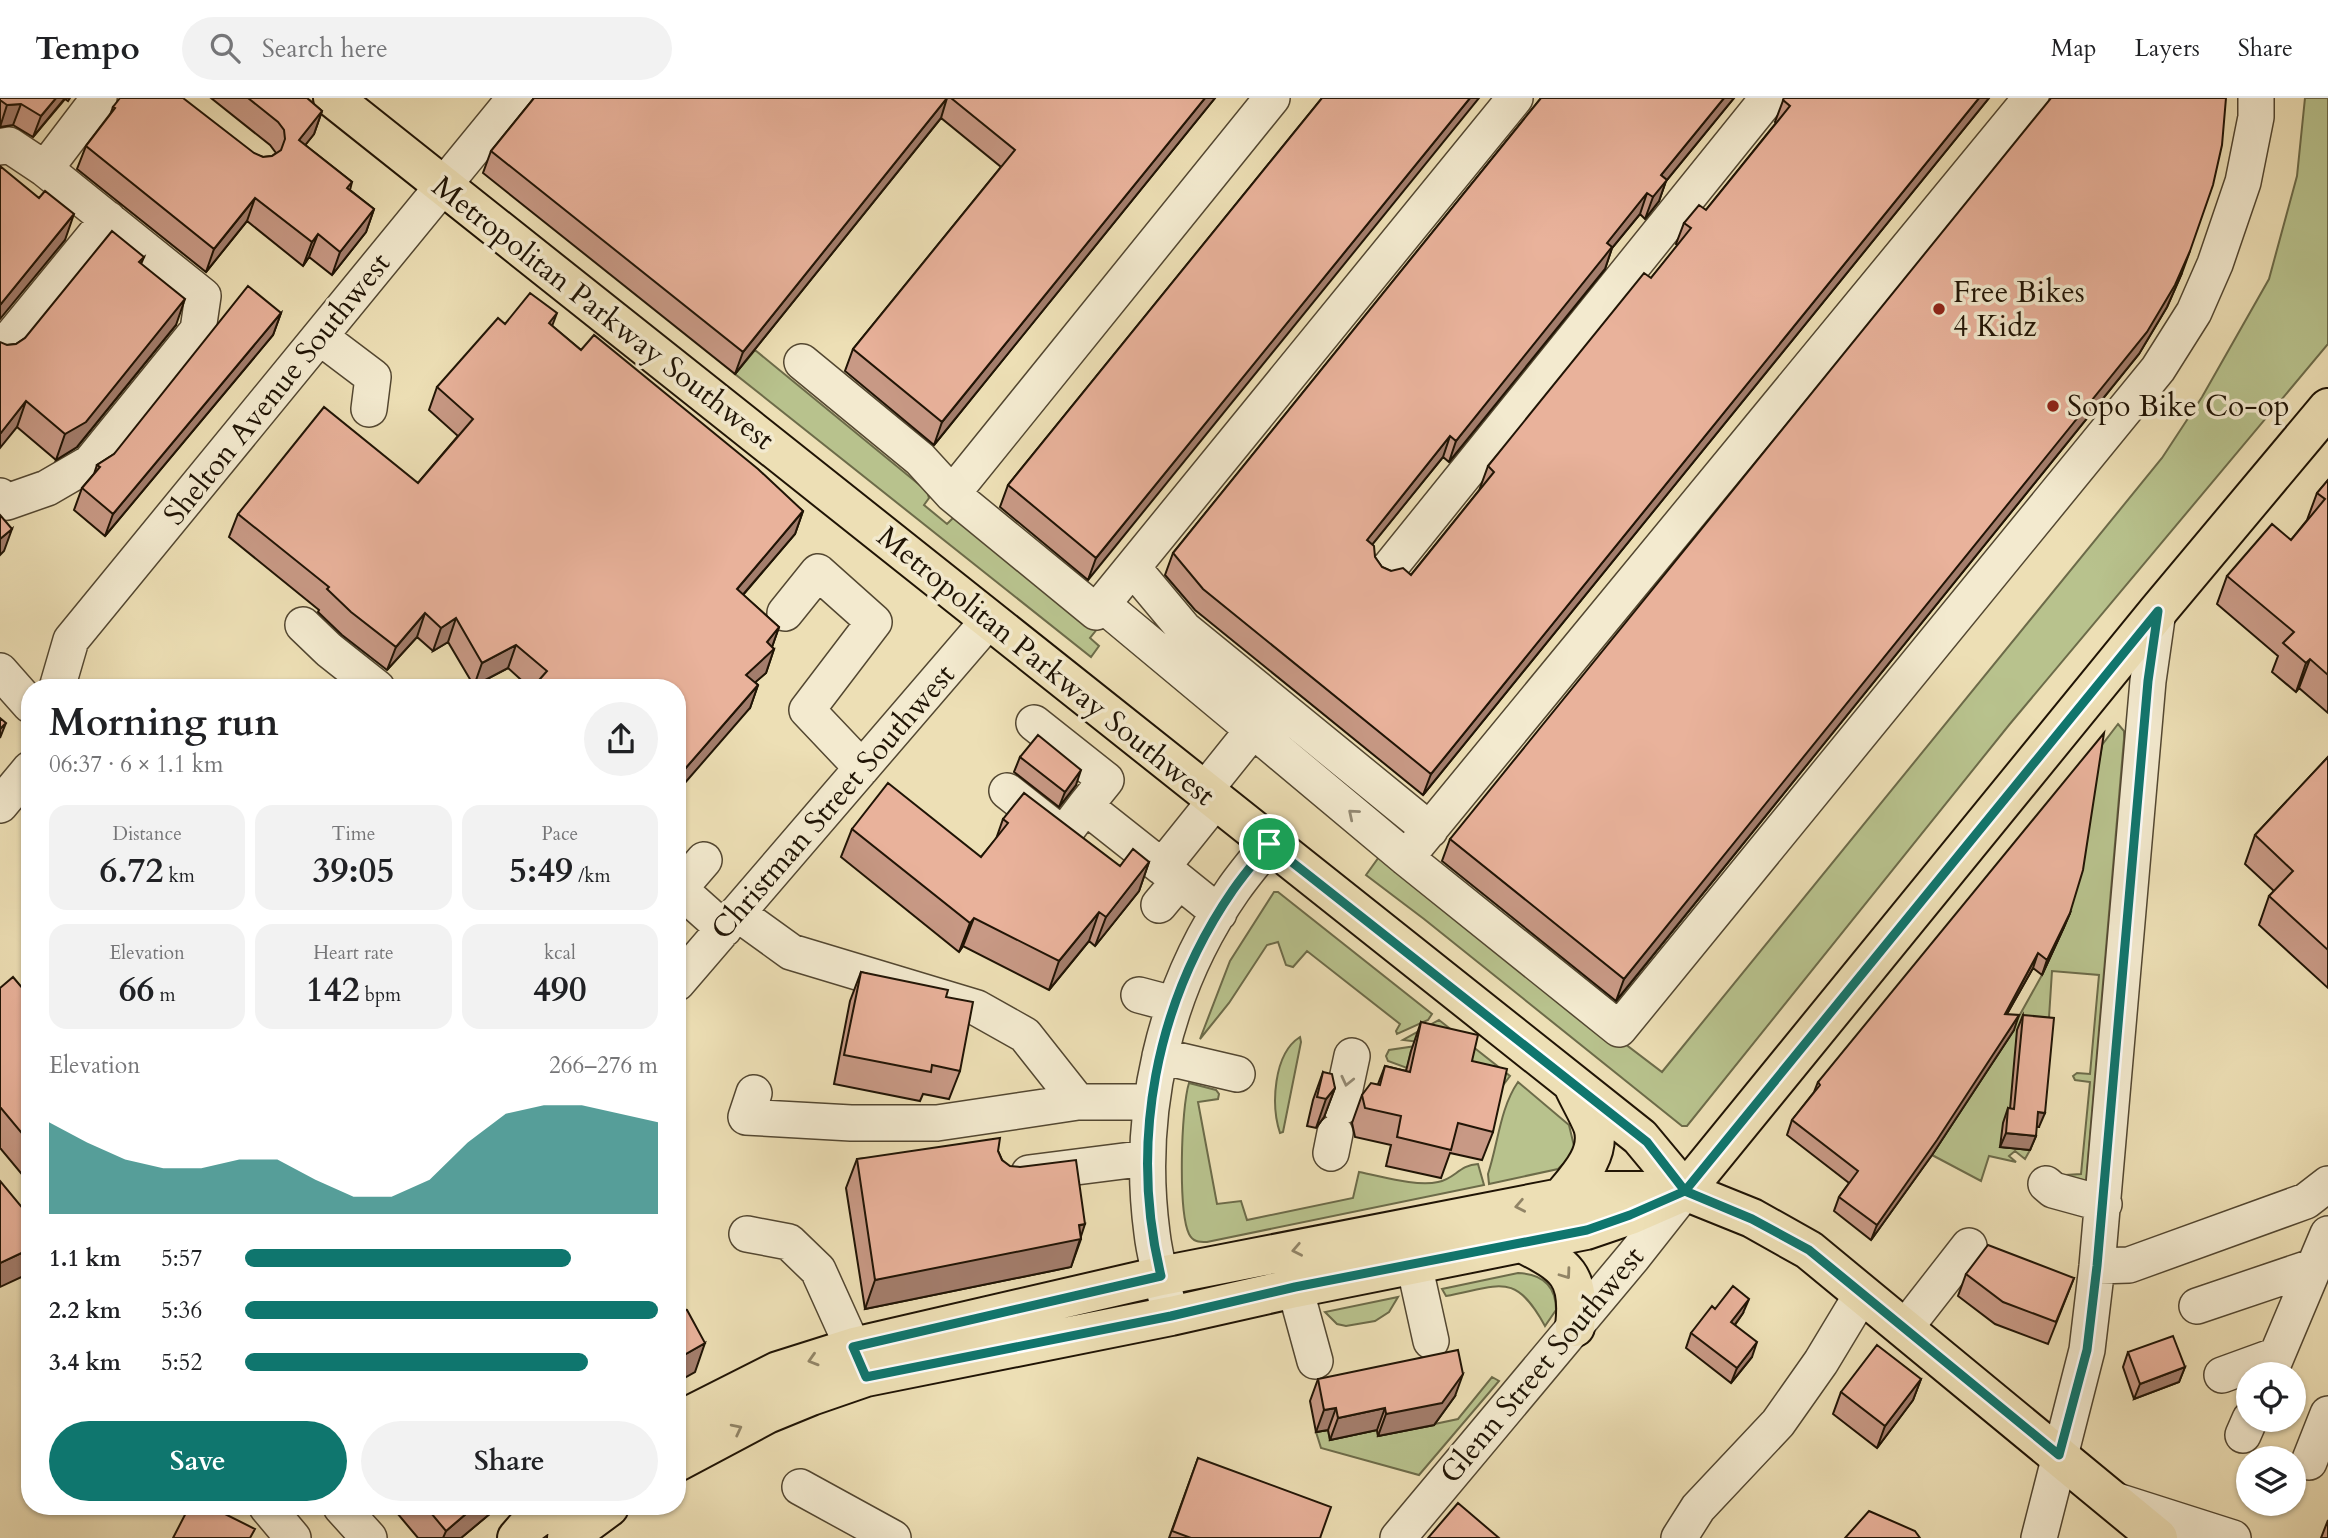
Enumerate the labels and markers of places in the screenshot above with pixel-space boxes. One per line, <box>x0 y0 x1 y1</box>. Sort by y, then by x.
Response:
place label: Free Bikes 4 Kidz <box>1953 272 2085 347</box>
marker: Free Bikes 4 Kidz <box>1931 301 1947 317</box>
place label: Sopo Bike Co-op <box>2067 386 2290 427</box>
marker: Sopo Bike Co-op <box>2045 398 2061 414</box>
pin <box>1239 814 1299 874</box>

